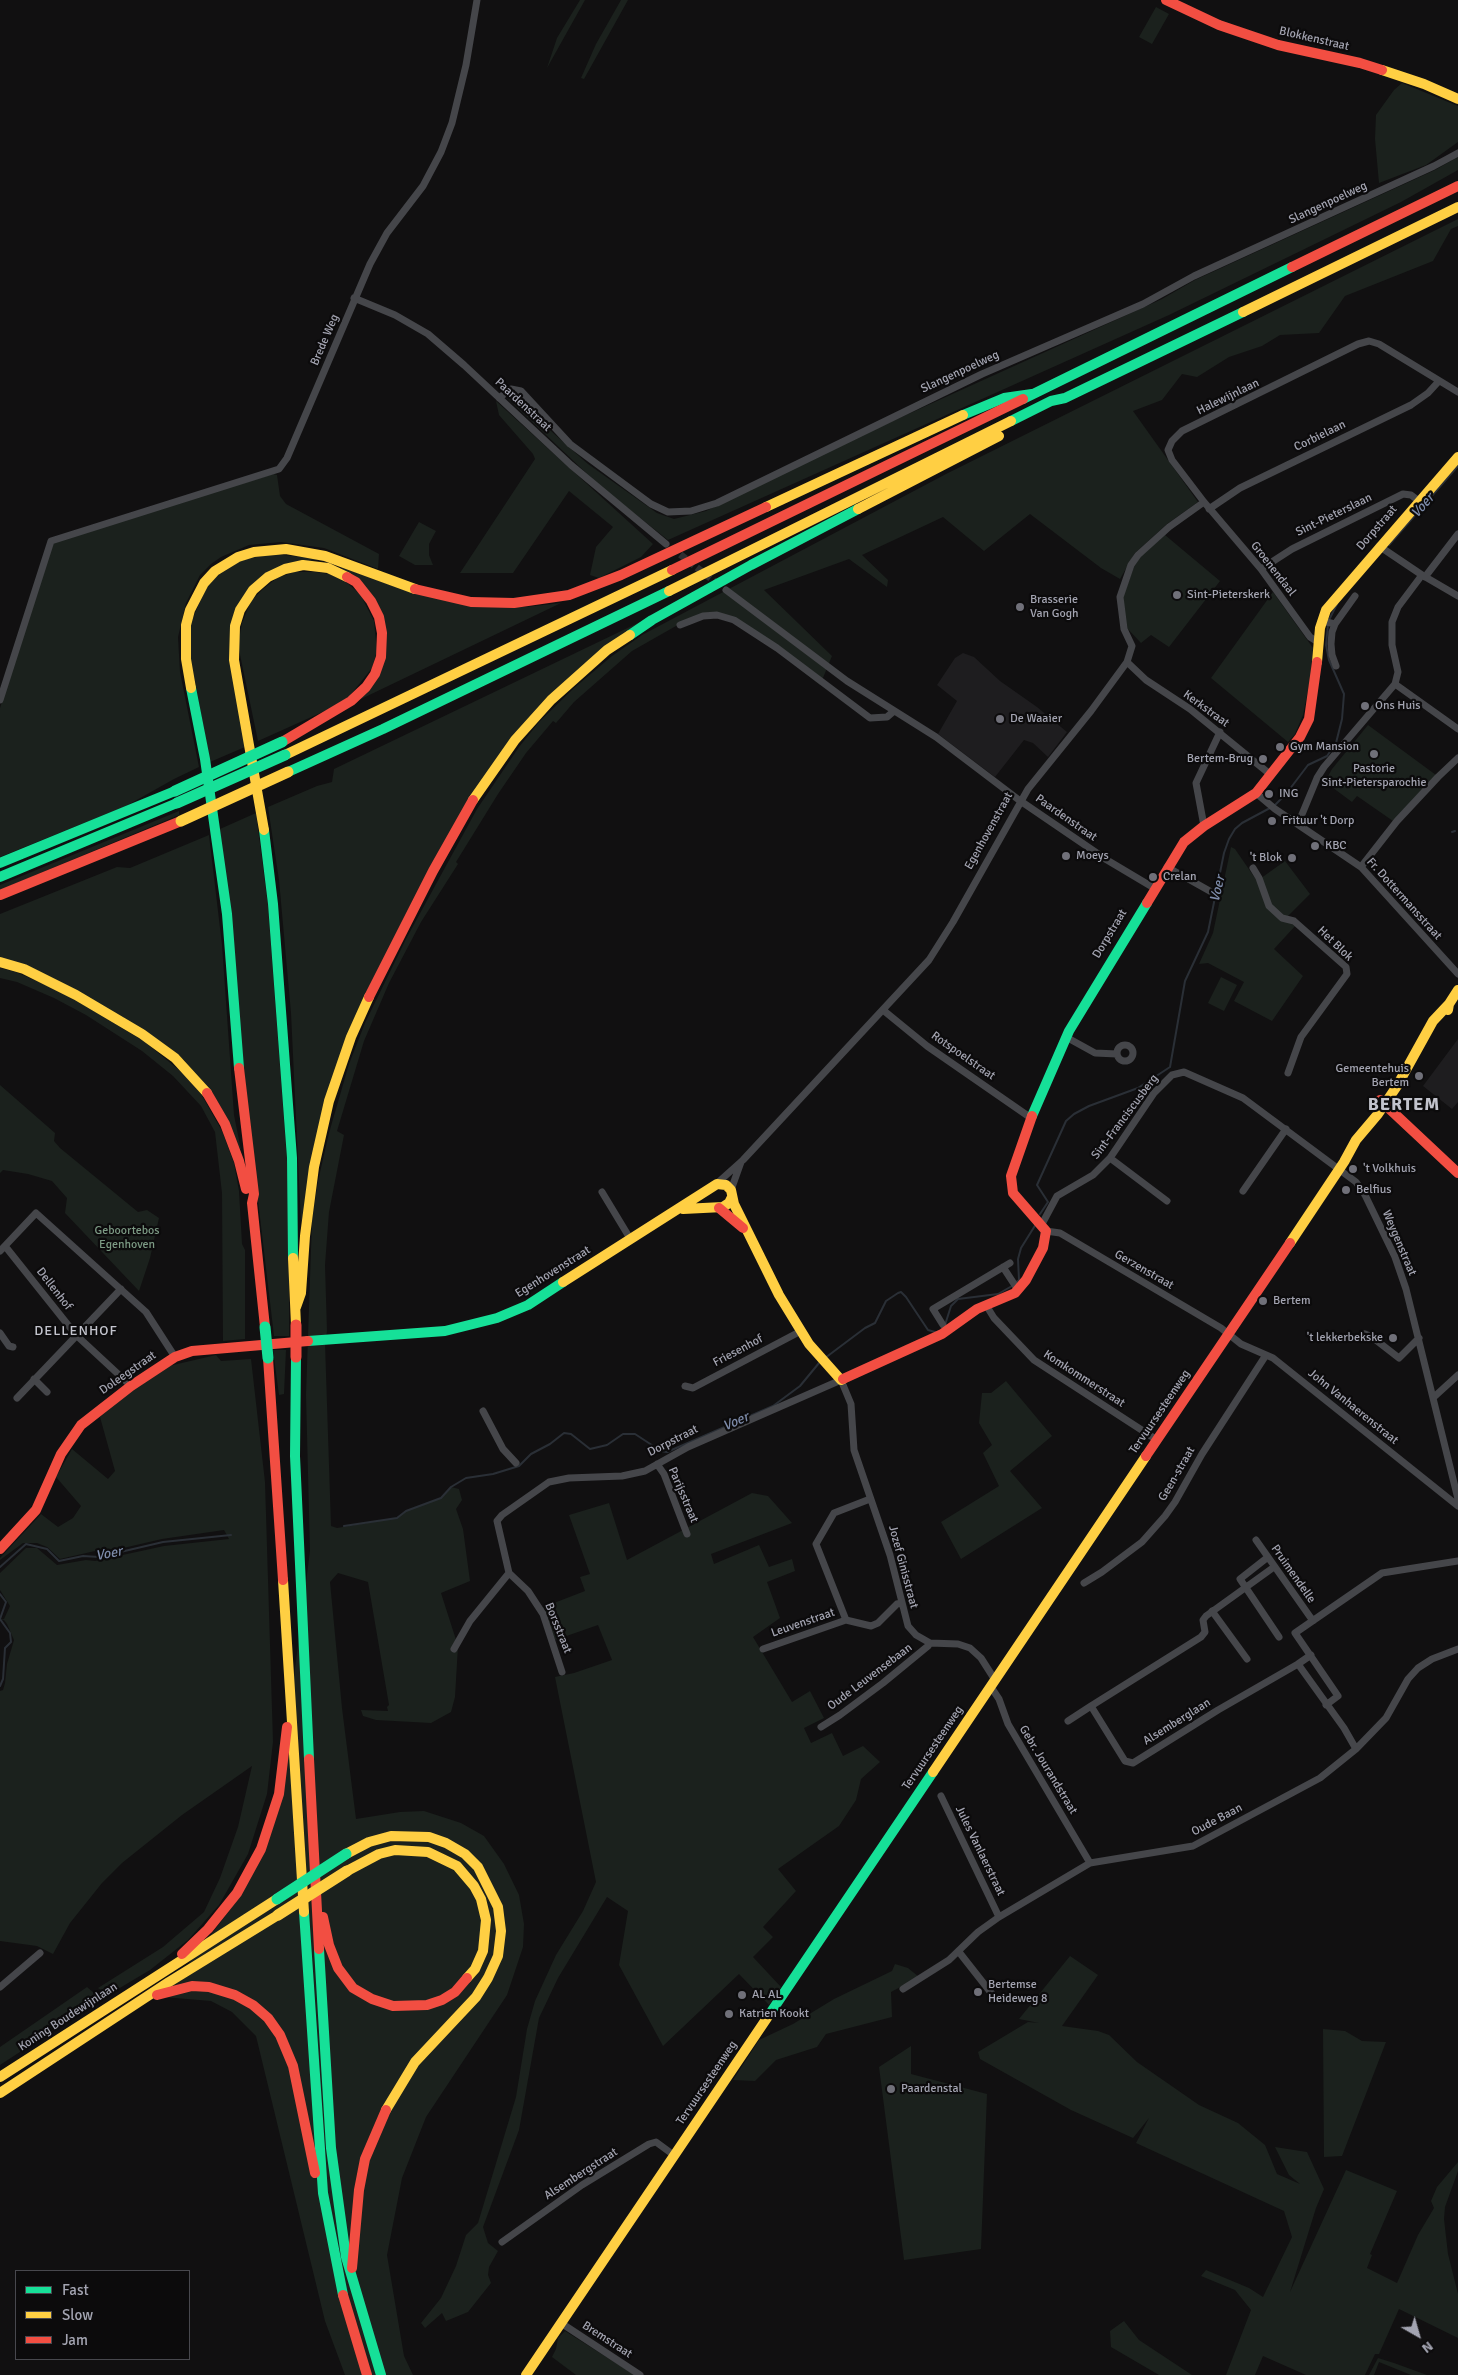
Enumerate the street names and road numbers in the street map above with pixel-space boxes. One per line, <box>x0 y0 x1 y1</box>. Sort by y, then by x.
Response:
street label: Blokkenstraat <box>1278 24 1350 54</box>
street label: Slangenpoelweg <box>1287 179 1369 227</box>
street label: Brede Weg <box>308 312 342 368</box>
street label: Slangenpoelweg <box>919 348 1001 396</box>
street label: Paardenstraat <box>492 375 554 435</box>
street label: Halewijnlaan <box>1194 376 1262 418</box>
street label: Corbielaan <box>1292 417 1348 455</box>
street label: Sint-Pieterslaan <box>1294 490 1374 540</box>
street label: Dorpstraat <box>1354 503 1400 553</box>
street label: Groenendaal <box>1247 539 1299 599</box>
street label: Kerkstraat <box>1180 687 1232 731</box>
street label: Egenhovenstraat <box>962 790 1016 872</box>
street label: Paardenstraat <box>1032 791 1100 845</box>
street label: Fr. Dottermansstraat <box>1363 855 1445 943</box>
street label: Dorpstraat <box>1090 907 1130 961</box>
street label: Het Blok <box>1314 924 1356 964</box>
street label: Rotspoelstraat <box>928 1029 998 1083</box>
street label: Sint-Franciscusberg <box>1088 1072 1162 1162</box>
street label: Weygenstraat <box>1379 1208 1419 1278</box>
street label: Egenhovenstraat <box>513 1243 593 1301</box>
street label: Gerzenstraat <box>1112 1247 1176 1293</box>
street label: Dellenhof <box>33 1265 75 1313</box>
street label: Friesenhof <box>711 1332 765 1370</box>
street label: Komkommerstraat <box>1041 1347 1127 1411</box>
street label: Doleegstraat <box>97 1348 159 1398</box>
street label: John Vanhaerenstraat <box>1305 1366 1401 1448</box>
street label: Tervuursesteenweg <box>1126 1367 1194 1457</box>
street label: Dorpstraat <box>645 1422 701 1460</box>
street label: Geen-straat <box>1156 1444 1198 1504</box>
street label: Parijsstraat <box>665 1465 701 1525</box>
street label: Jozef Ginisstraat <box>885 1524 921 1610</box>
street label: Pruimendelle <box>1268 1542 1318 1606</box>
street label: Borsstraat <box>541 1601 575 1655</box>
street label: Leuvenstraat <box>769 1605 837 1641</box>
street label: Oude Leuvensebaan <box>825 1641 915 1713</box>
street label: Alsemberglaan <box>1141 1696 1213 1748</box>
street label: Tervuursesteenweg <box>899 1703 967 1793</box>
street label: Gebr. Jourandstraat <box>1016 1723 1080 1817</box>
street label: Oude Baan <box>1189 1801 1245 1839</box>
street label: Jules Vanlaerstraat <box>952 1804 1008 1898</box>
street label: Koning Boudewijnlaan <box>16 1980 120 2054</box>
street label: Tervuursesteenweg <box>673 2038 741 2128</box>
street label: Alsembergstraat <box>542 2145 620 2203</box>
street label: Bremstraat <box>579 2318 635 2362</box>

